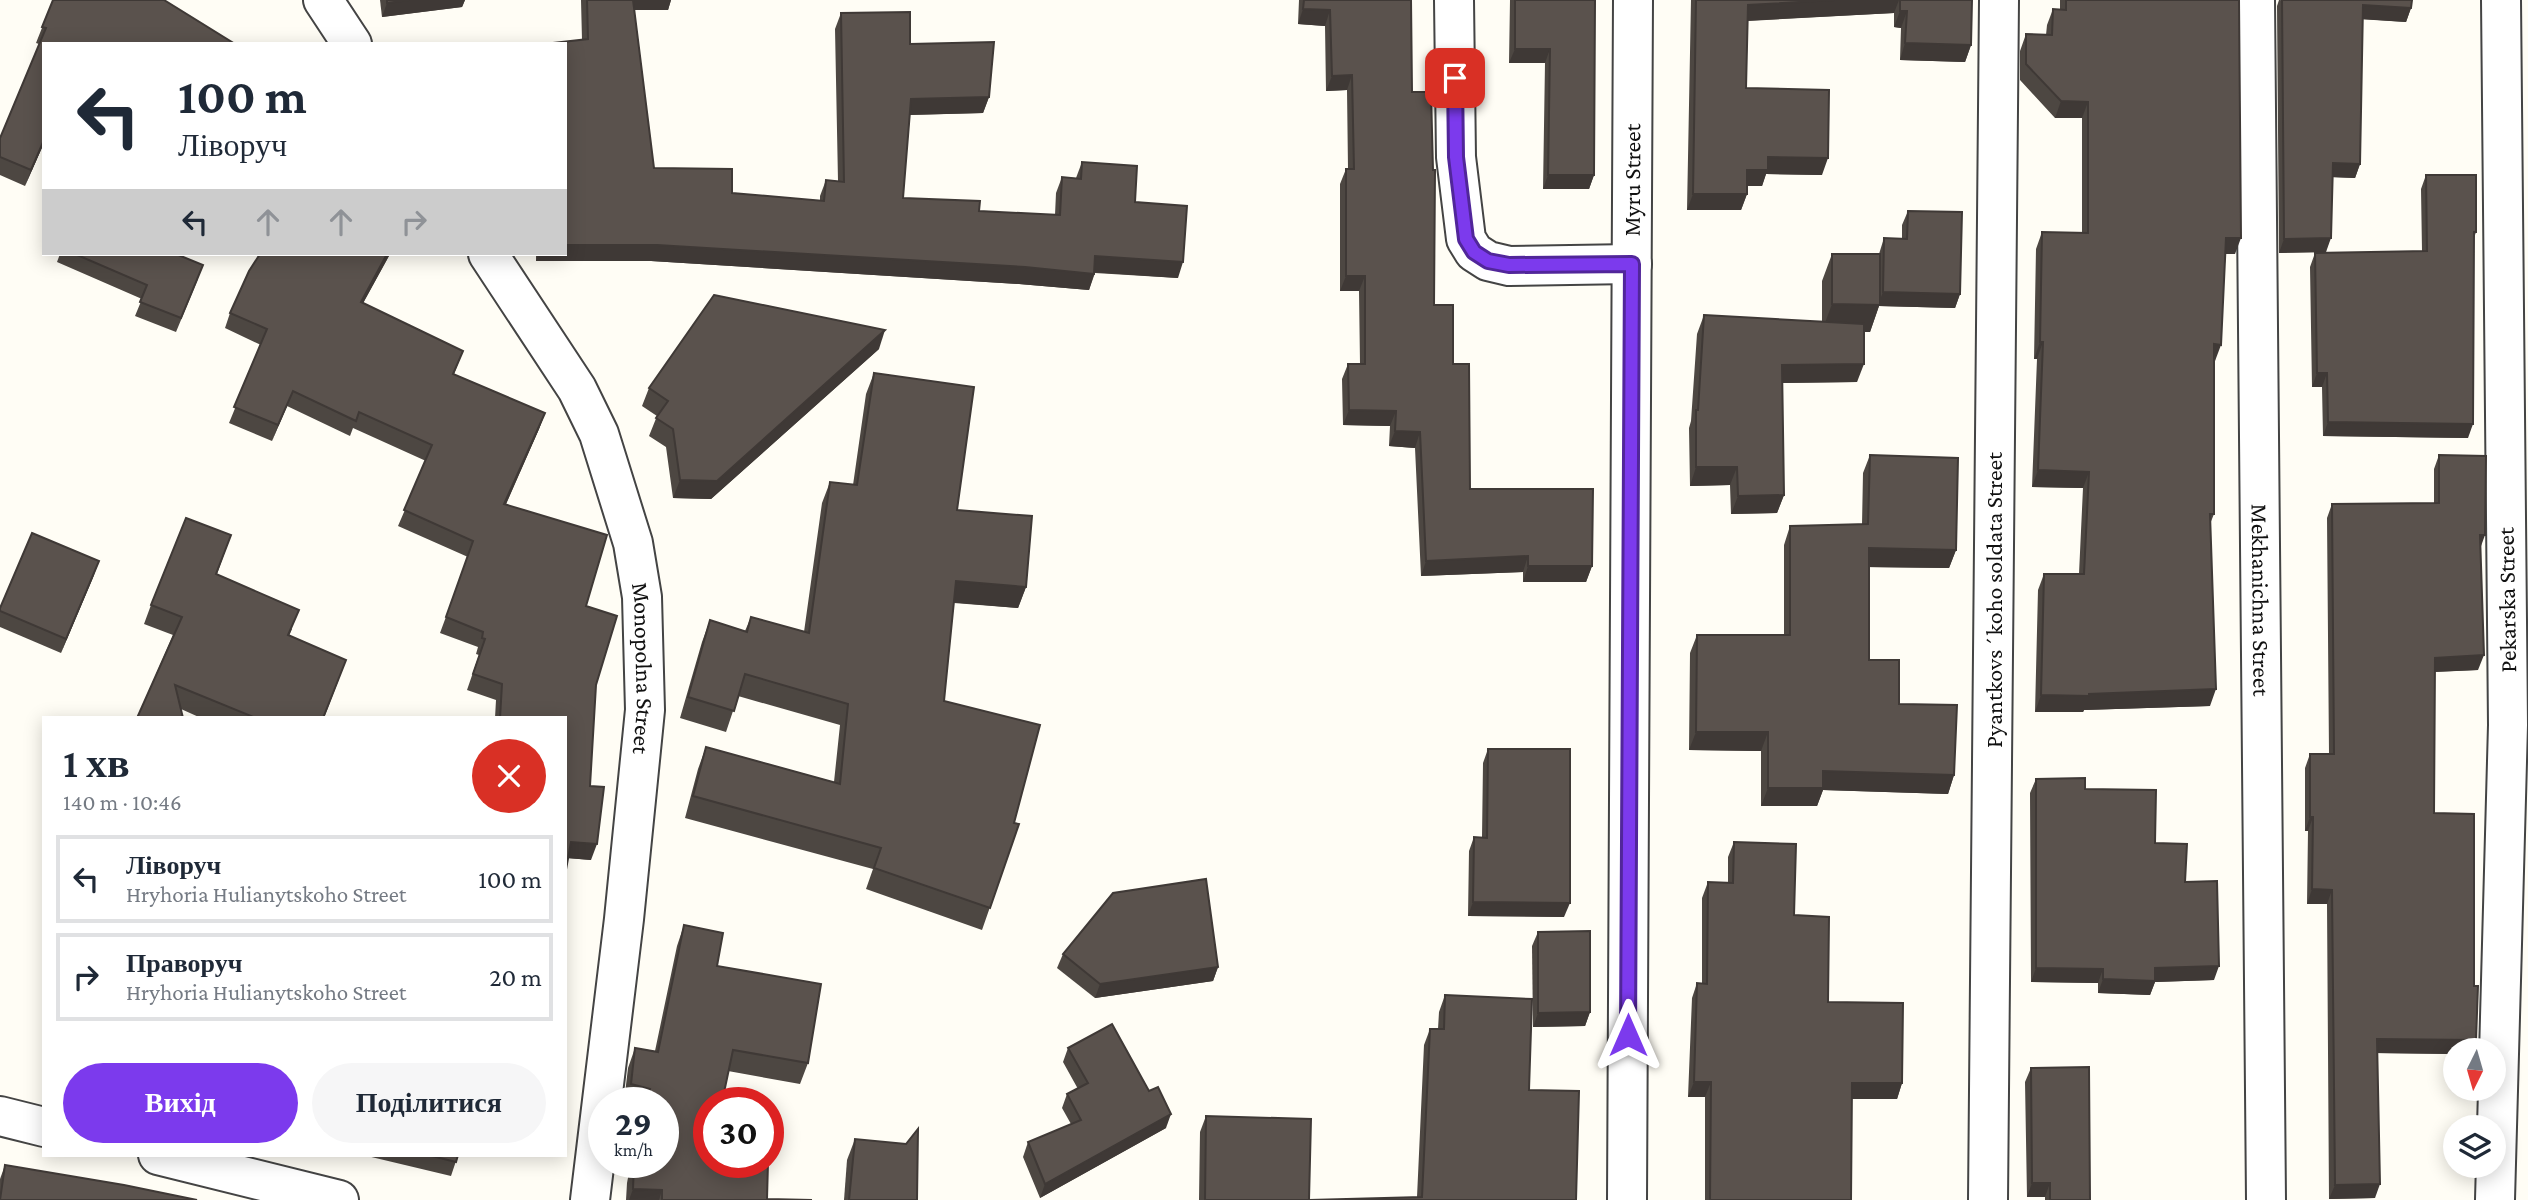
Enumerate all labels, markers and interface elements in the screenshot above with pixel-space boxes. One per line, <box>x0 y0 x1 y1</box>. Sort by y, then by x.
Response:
pin <box>1425 48 1485 108</box>
icon: arrive <box>1436 59 1474 97</box>
text: 100 m <box>178 69 307 124</box>
icon: left <box>63 70 154 161</box>
street label: Myru Street <box>1618 122 1645 237</box>
text: Ліворуч <box>178 127 287 163</box>
icon: left <box>176 203 214 241</box>
icon: ahead <box>249 203 287 241</box>
icon: ahead <box>322 203 360 241</box>
icon: right <box>395 203 433 241</box>
street label: Pyantkovsʹkoho soldata Street <box>1980 451 2007 748</box>
street label: Mekhanichna Street <box>2247 504 2275 697</box>
street label: Pekarska Street <box>2492 526 2521 673</box>
street label: Monopolna Street <box>627 580 659 757</box>
text: 1 хв <box>63 739 130 786</box>
button: close <box>472 739 546 813</box>
text: 140 m · 10:46 <box>63 789 182 815</box>
text: Ліворуч <box>126 851 221 880</box>
icon: left <box>67 860 105 898</box>
text: 100 m <box>478 865 542 894</box>
text: Hryhoria Hulianytskoho Street <box>126 881 406 907</box>
text: Праворуч <box>126 949 242 978</box>
icon: right <box>67 958 105 996</box>
text: 20 m <box>489 963 542 992</box>
text: Hryhoria Hulianytskoho Street <box>126 979 406 1005</box>
position arrow <box>1591 998 1665 1072</box>
north arrow <box>2443 1038 2506 1101</box>
map controls <box>2443 1038 2506 1178</box>
button: Вихід <box>63 1063 298 1143</box>
button: Поділитися <box>312 1063 546 1143</box>
speed limit sign: 30 <box>693 1087 784 1178</box>
text: 29 <box>615 1104 652 1143</box>
button: layers <box>2443 1115 2506 1178</box>
text: km/h <box>614 1140 653 1160</box>

